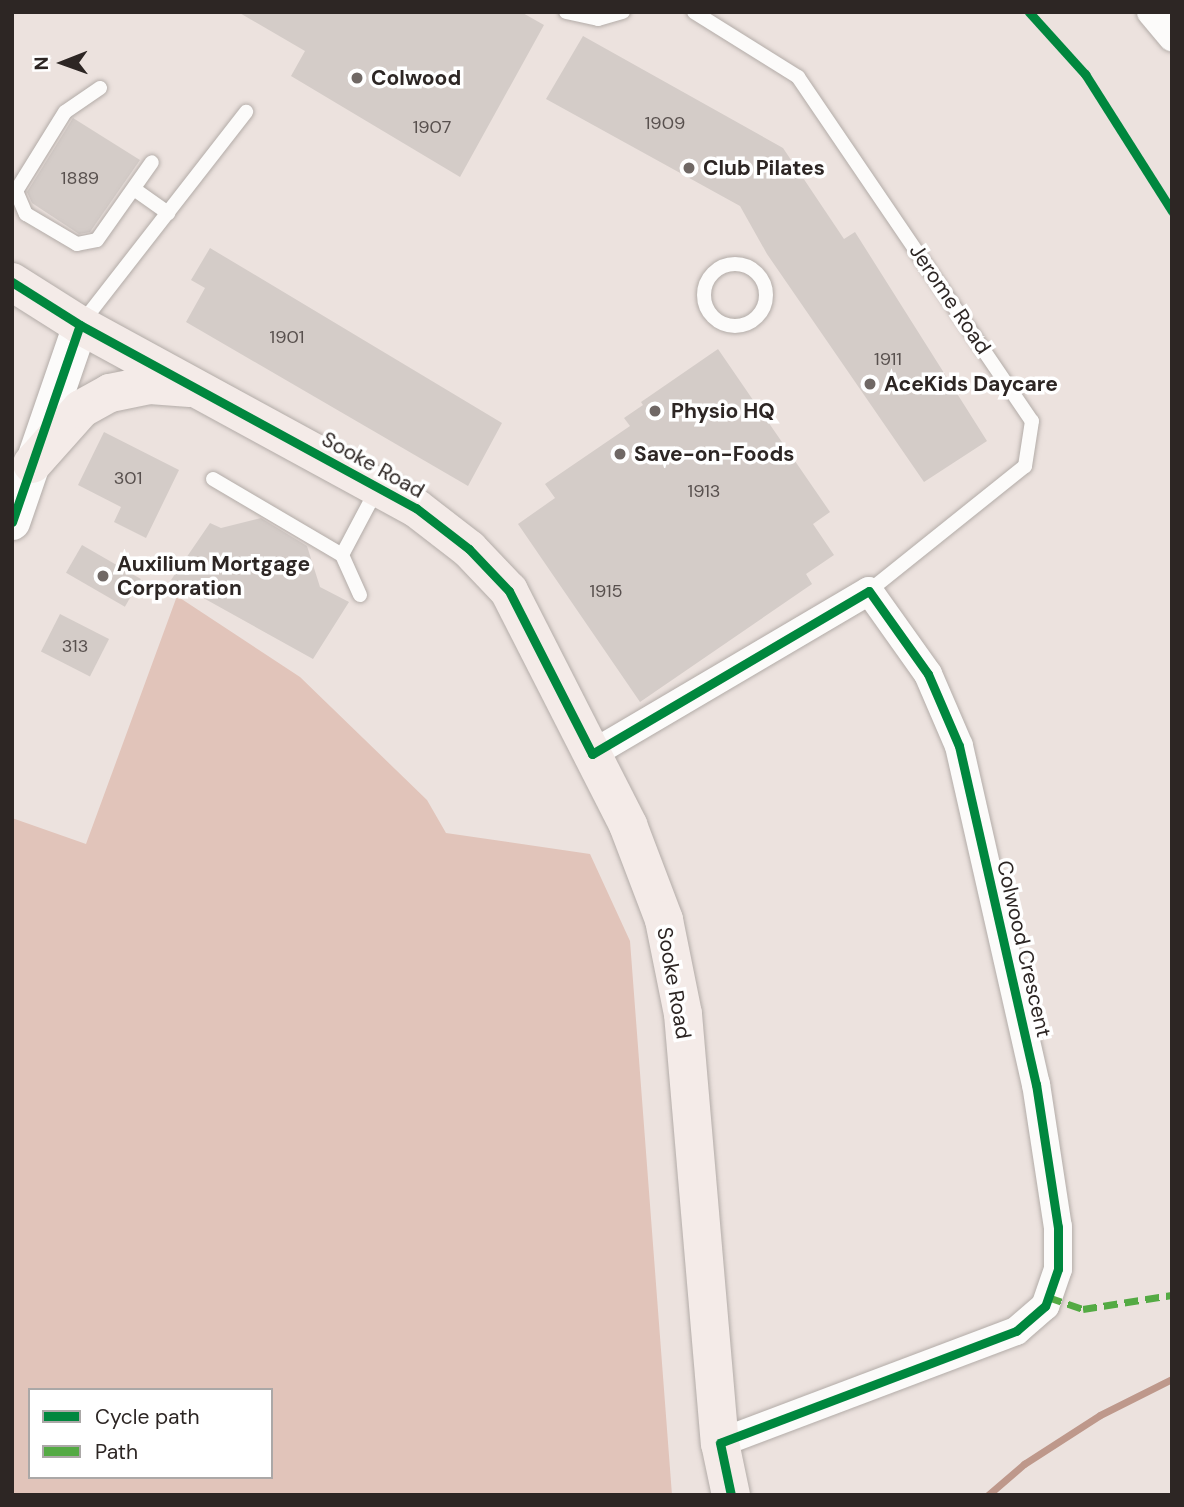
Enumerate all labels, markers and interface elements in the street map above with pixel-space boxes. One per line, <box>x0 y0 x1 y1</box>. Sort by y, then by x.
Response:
north arrow <box>28 28 98 98</box>
text: N <box>29 56 54 71</box>
place label: Colwood <box>371 65 461 91</box>
marker: Colwood <box>349 70 365 86</box>
house number: 1909 <box>645 112 685 134</box>
house number: 1907 <box>413 116 451 138</box>
place label: Club Pilates <box>703 155 825 181</box>
marker: Club Pilates <box>681 160 697 176</box>
house number: 1889 <box>61 167 99 189</box>
street label: Jerome Road <box>904 239 996 359</box>
house number: 1901 <box>270 326 304 348</box>
house number: 1911 <box>874 348 902 370</box>
place label: AceKids Daycare <box>884 371 1058 397</box>
marker: AceKids Daycare <box>862 376 878 392</box>
place label: Physio HQ <box>671 398 775 424</box>
marker: Physio HQ <box>645 401 665 421</box>
street label: Sooke Road <box>317 427 429 503</box>
place label: Save-on-Foods <box>634 441 794 467</box>
marker: Save-on-Foods <box>612 446 628 462</box>
house number: 301 <box>114 467 142 489</box>
house number: 1913 <box>688 480 720 502</box>
place label: Auxilium Mortgage Corporation <box>117 551 310 601</box>
marker: Auxilium Mortgage Corporation <box>95 568 111 584</box>
house number: 1915 <box>589 580 623 602</box>
house number: 313 <box>62 635 88 657</box>
street label: Colwood Crescent <box>991 858 1057 1040</box>
street label: Sooke Road <box>652 925 696 1041</box>
legend <box>28 1388 273 1479</box>
text: Cycle path <box>95 1403 200 1431</box>
text: Path <box>95 1438 138 1466</box>

